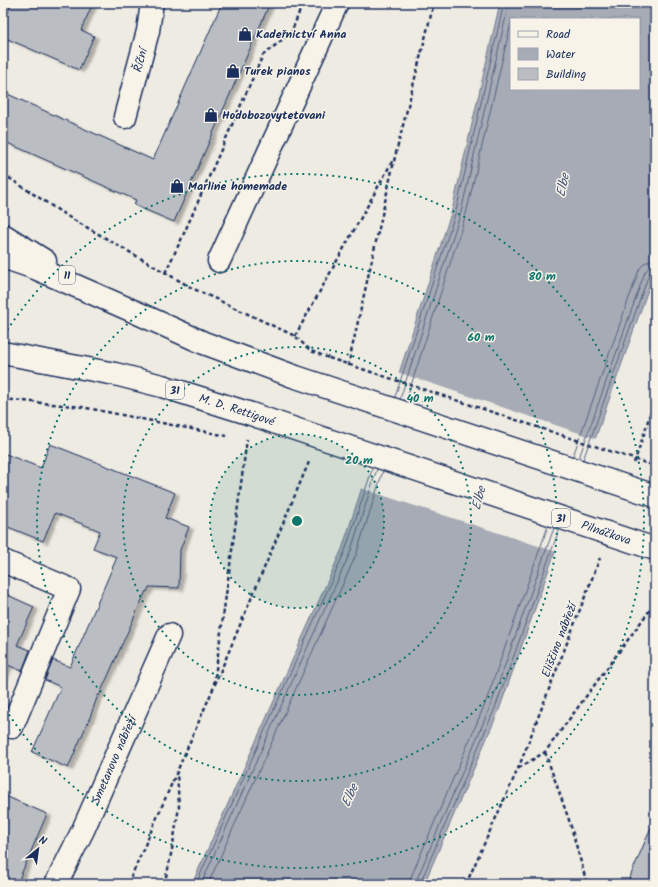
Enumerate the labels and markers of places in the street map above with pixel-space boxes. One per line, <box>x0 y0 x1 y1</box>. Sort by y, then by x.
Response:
place label: Kadeřnictví Anna <box>256 25 346 44</box>
shop icon: Kadeřnictví Anna <box>237 26 253 42</box>
place label: Turek pianos <box>244 62 311 81</box>
shop icon: Turek pianos <box>225 63 241 79</box>
place label: Hodobozovytetovani <box>222 106 326 125</box>
shop icon: Hodobozovytetovani <box>203 107 219 123</box>
place label: Marline homemade <box>188 177 287 196</box>
shop icon: Marline homemade <box>169 178 185 194</box>
centre of rings <box>290 514 304 528</box>

